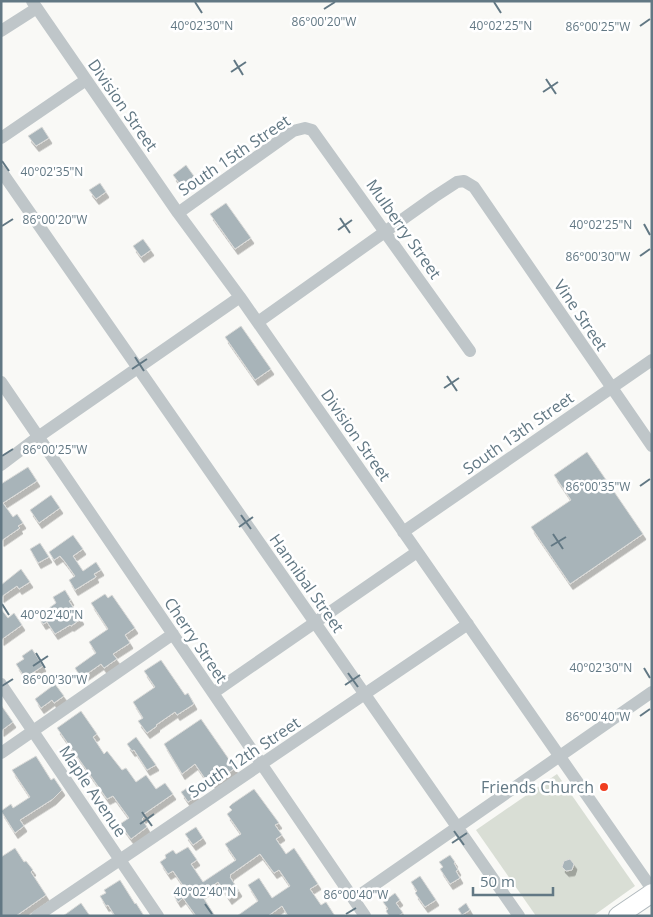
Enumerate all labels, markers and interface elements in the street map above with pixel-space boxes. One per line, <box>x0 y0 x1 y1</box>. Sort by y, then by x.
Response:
text: 86°00'20"W <box>292 13 356 30</box>
text: 40°02'30"N <box>171 17 233 34</box>
text: 40°02'25"N <box>470 17 532 34</box>
text: 86°00'25"W <box>566 18 630 35</box>
street label: Division Street <box>83 55 163 156</box>
street label: South 15th Street <box>174 109 295 201</box>
text: 40°02'35"N <box>21 163 83 180</box>
street label: Mulberry Street <box>361 175 447 283</box>
text: 86°00'20"W <box>23 211 87 228</box>
text: 40°02'25"N <box>570 216 632 233</box>
text: 86°00'30"W <box>566 248 630 265</box>
street label: Vine Street <box>549 275 613 355</box>
street label: Division Street <box>316 385 396 486</box>
street label: South 13th Street <box>458 386 578 479</box>
text: 86°00'25"W <box>23 441 87 458</box>
text: 86°00'35"W <box>566 478 630 495</box>
street label: Hannibal Street <box>265 529 349 637</box>
street label: Cherry Street <box>159 593 233 687</box>
text: 40°02'40"N <box>21 606 83 623</box>
text: 40°02'30"N <box>570 659 632 676</box>
text: 86°00'30"W <box>23 671 87 688</box>
text: 86°00'40"W <box>566 708 630 725</box>
street label: South 12th Street <box>184 711 305 803</box>
street label: Maple Avenue <box>54 741 132 841</box>
place label: Friends Church <box>481 776 594 798</box>
marker: Friends Church <box>598 781 610 793</box>
scale bar <box>473 864 553 896</box>
text: 50 m <box>480 871 515 891</box>
text: 40°02'40"N <box>174 883 236 900</box>
text: 86°00'40"W <box>324 886 388 903</box>

